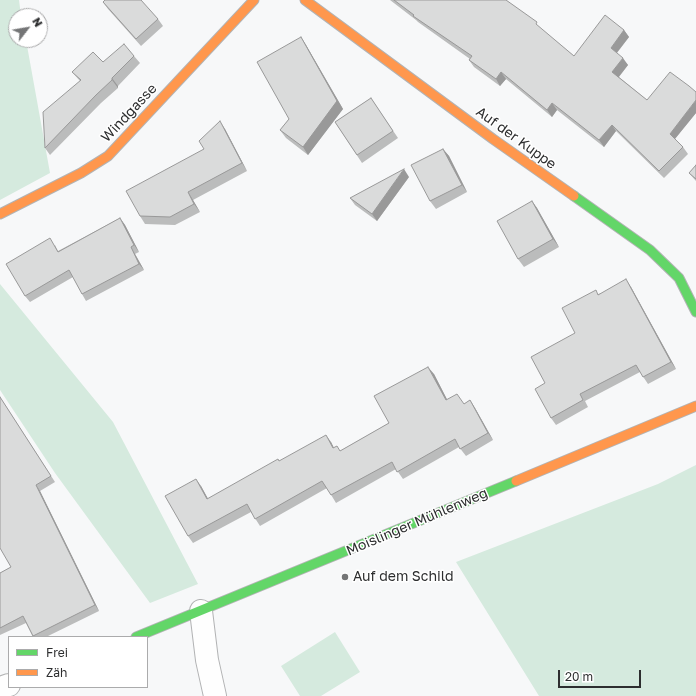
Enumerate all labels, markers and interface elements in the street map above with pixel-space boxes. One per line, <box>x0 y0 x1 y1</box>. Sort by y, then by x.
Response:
north arrow <box>8 8 48 48</box>
text: N <box>30 15 46 29</box>
street label: Windgasse <box>98 80 160 146</box>
street label: Auf der Kuppe <box>473 103 559 173</box>
street label: Moislinger Mühlenweg <box>344 485 490 559</box>
place label: Auf dem Schild <box>353 569 454 585</box>
marker: Auf dem Schild <box>340 572 350 582</box>
legend <box>8 636 148 688</box>
text: Frei <box>46 645 68 660</box>
scale bar <box>560 662 643 688</box>
text: Zäh <box>46 665 67 680</box>
text: 20 m <box>565 669 593 684</box>

